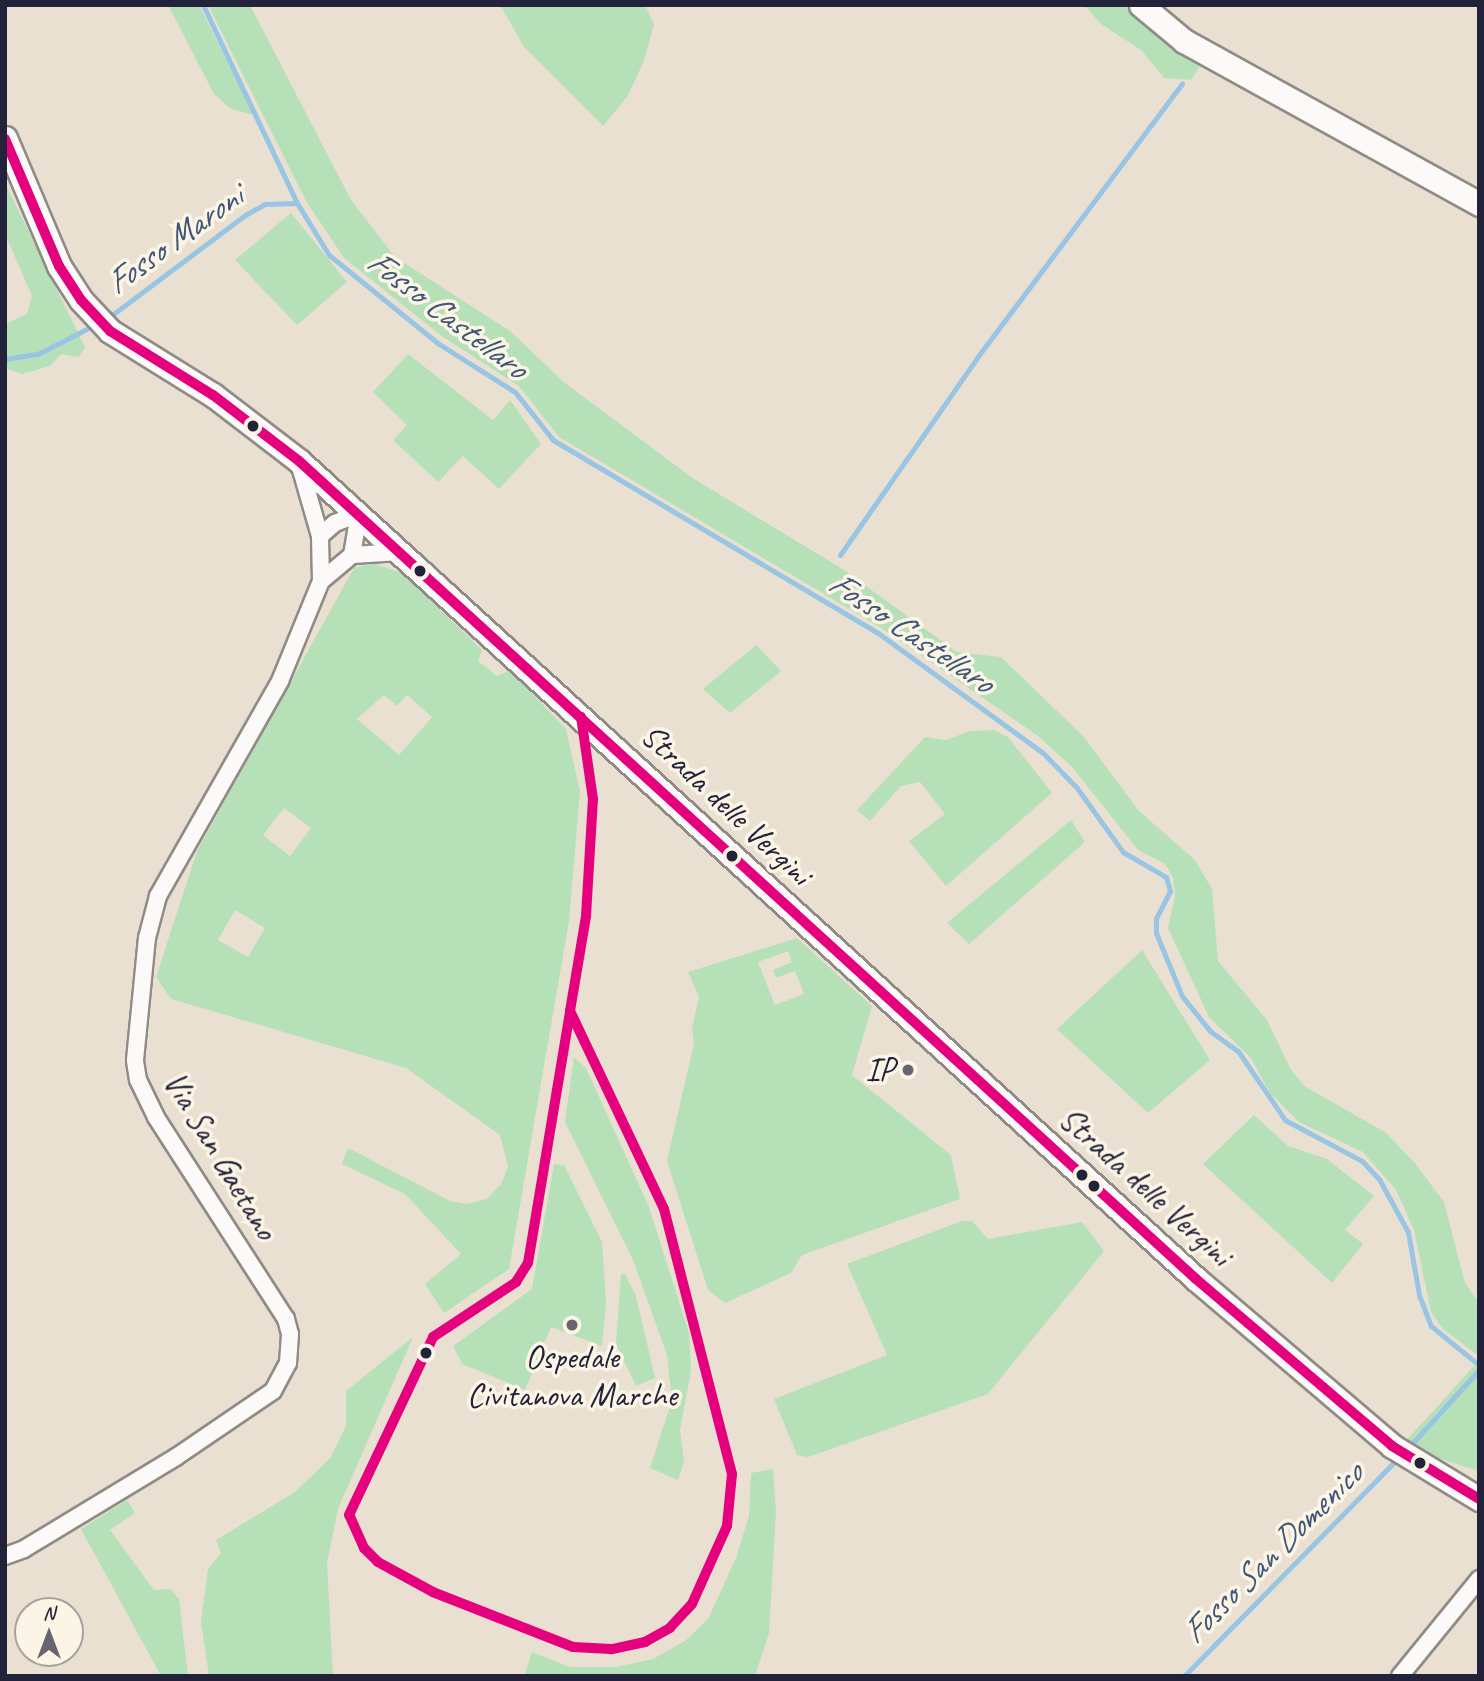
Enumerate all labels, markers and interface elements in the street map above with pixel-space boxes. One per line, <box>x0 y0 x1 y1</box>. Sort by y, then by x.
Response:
water label: Fosso Maroni <box>97 176 251 304</box>
water label: Fosso Castellaro <box>358 240 536 388</box>
unlabelled marker <box>246 419 260 433</box>
water label: Fosso Castellaro <box>820 561 1002 703</box>
unlabelled marker <box>413 564 427 578</box>
street label: Strada delle Vergini <box>633 716 819 894</box>
unlabelled marker <box>725 849 739 863</box>
place label: IP <box>865 1050 894 1090</box>
marker: IP <box>900 1062 916 1078</box>
street label: Via San Gaetano <box>154 1065 286 1247</box>
street label: Strada delle Vergini <box>1051 1099 1239 1275</box>
unlabelled marker <box>1075 1168 1089 1182</box>
unlabelled marker <box>1087 1179 1101 1193</box>
marker: Ospedale Civitanova Marche <box>562 1315 582 1335</box>
place label: Ospedale Civitanova Marche <box>467 1338 677 1416</box>
unlabelled marker <box>419 1346 433 1360</box>
water label: Fosso San Domenico <box>1172 1453 1372 1653</box>
unlabelled marker <box>1413 1456 1427 1470</box>
north arrow <box>14 1597 84 1667</box>
text: N <box>43 1601 55 1625</box>

